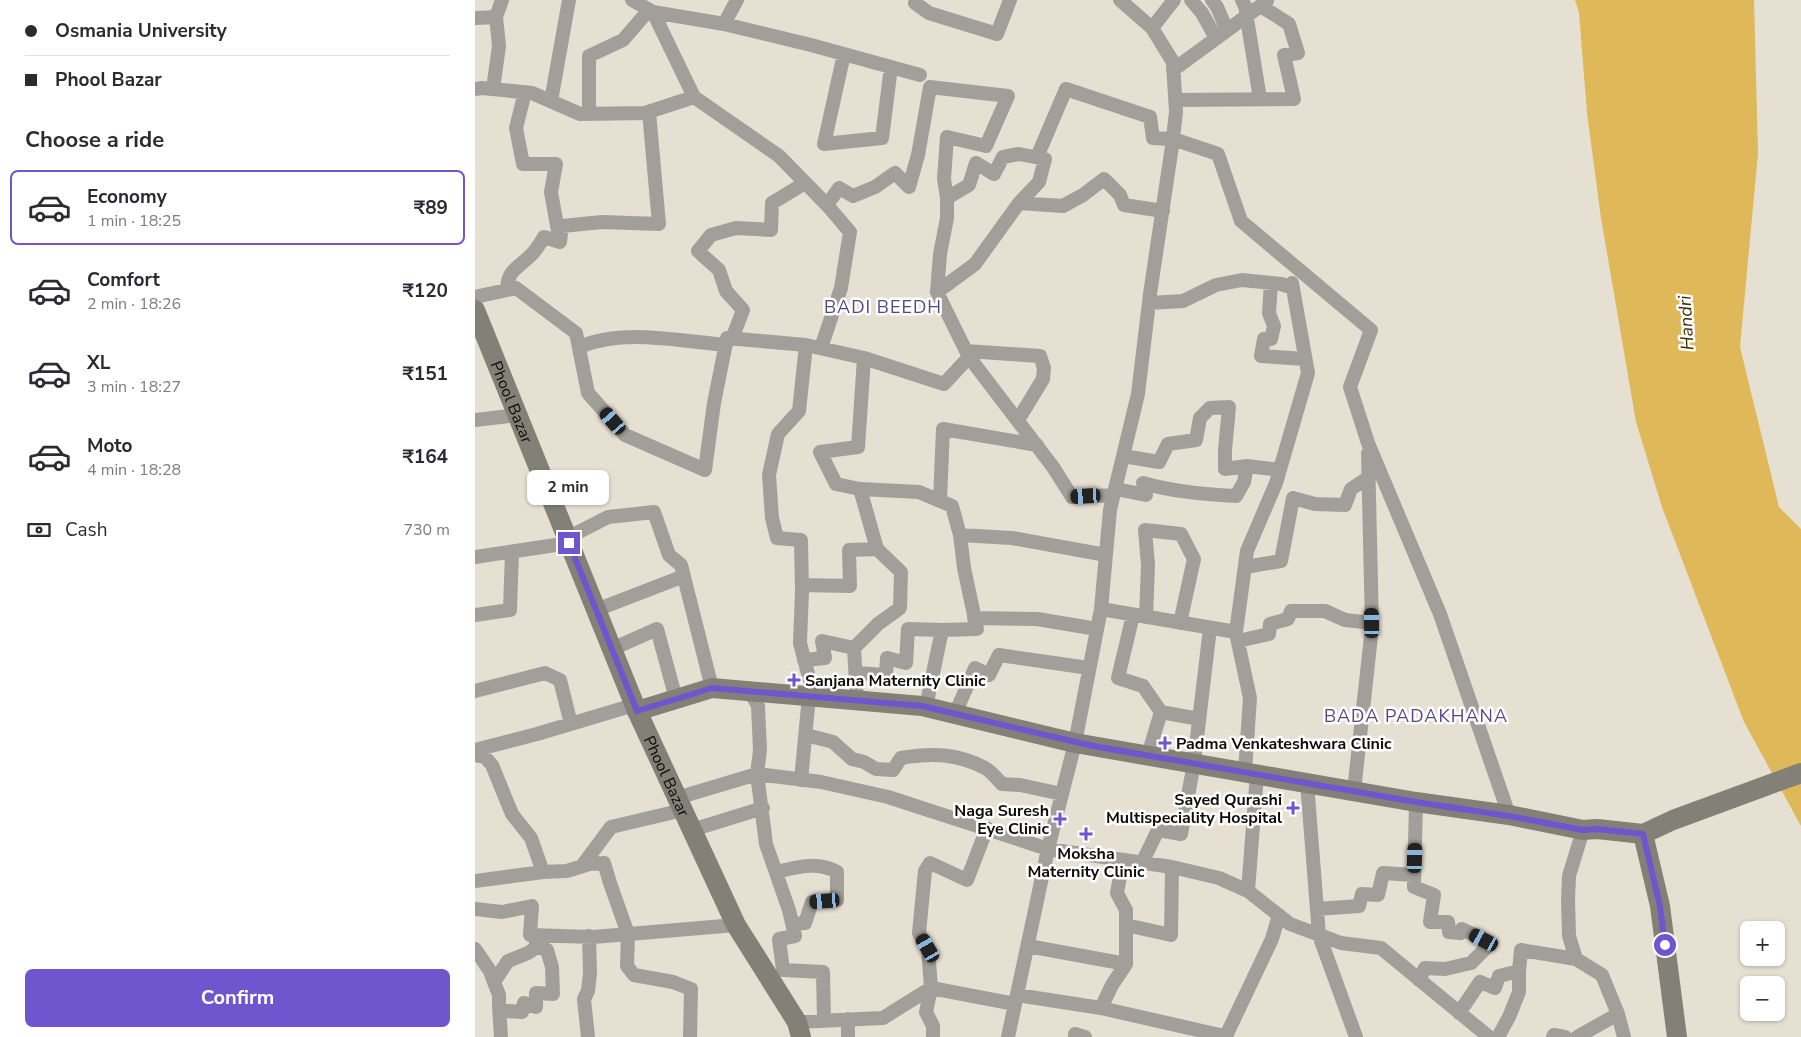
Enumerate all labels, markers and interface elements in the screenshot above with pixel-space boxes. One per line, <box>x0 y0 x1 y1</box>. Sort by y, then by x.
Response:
text: Osmania University <box>55 18 227 44</box>
text: Phool Bazar <box>55 67 162 93</box>
text: Choose a ride <box>25 125 164 155</box>
text: Economy <box>87 184 167 210</box>
icon: car <box>27 185 72 230</box>
text: ₹89 <box>414 195 448 221</box>
text: 1 min · 18:25 <box>87 210 181 232</box>
text: Comfort <box>87 267 160 293</box>
icon: car <box>27 268 72 313</box>
text: ₹120 <box>402 278 448 304</box>
text: 2 min · 18:26 <box>87 293 181 315</box>
water label: Handri <box>1673 294 1699 351</box>
district label: BADI BEEDH <box>824 295 942 319</box>
text: XL <box>87 350 110 376</box>
icon: car <box>27 351 72 396</box>
street label: Phool Bazar <box>485 358 538 447</box>
text: ₹151 <box>402 361 448 387</box>
text: 3 min · 18:27 <box>87 376 181 398</box>
car <box>597 405 628 437</box>
text: Moto <box>87 433 133 459</box>
icon: car <box>27 434 72 479</box>
text: ₹164 <box>402 444 448 470</box>
text: 4 min · 18:28 <box>87 459 181 481</box>
callout: 2 min <box>528 470 610 506</box>
text: 2 min <box>547 476 589 498</box>
car <box>1070 488 1101 504</box>
icon: cash <box>25 516 53 544</box>
text: Cash <box>65 517 107 543</box>
text: 730 m <box>403 519 450 541</box>
route end <box>558 532 580 554</box>
car <box>1364 608 1379 638</box>
place label: Sanjana Maternity Clinic <box>805 670 986 692</box>
marker: Sanjana Maternity Clinic <box>787 673 801 687</box>
district label: BADA PADAKHANA <box>1324 704 1508 728</box>
street label: Phool Bazar <box>638 732 694 821</box>
place label: Padma Venkateshwara Clinic <box>1176 733 1392 755</box>
marker: Padma Venkateshwara Clinic <box>1158 736 1172 750</box>
place label: Sayed Qurashi Multispeciality Hospital <box>1106 789 1282 829</box>
place label: Naga Suresh Eye Clinic <box>954 800 1049 840</box>
marker: Sayed Qurashi Multispeciality Hospital <box>1286 801 1300 815</box>
marker: Naga Suresh Eye Clinic <box>1053 812 1067 826</box>
marker: Moksha Maternity Clinic <box>1079 827 1093 841</box>
place label: Moksha Maternity Clinic <box>1027 843 1145 883</box>
car <box>1406 843 1423 873</box>
car <box>809 892 840 910</box>
map controls <box>1740 921 1785 1021</box>
button: + <box>1740 921 1785 966</box>
car <box>1467 926 1500 954</box>
car <box>914 931 941 965</box>
route start <box>1654 934 1676 956</box>
button: Confirm <box>25 969 450 1027</box>
button: − <box>1740 976 1785 1021</box>

